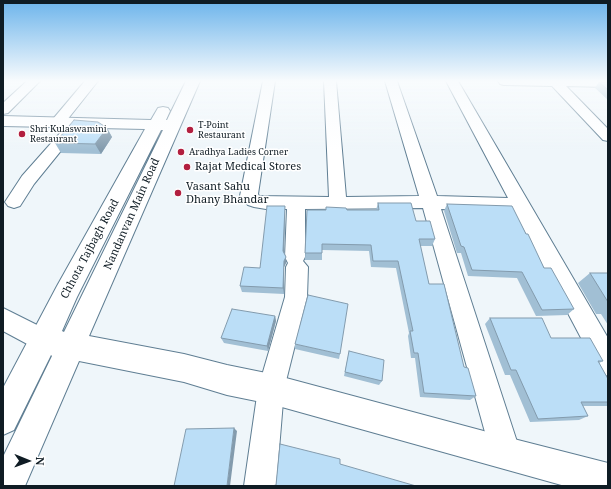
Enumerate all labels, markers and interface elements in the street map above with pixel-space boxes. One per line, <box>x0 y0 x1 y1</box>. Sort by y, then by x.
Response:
place label: T-Point Restaurant <box>198 120 245 141</box>
place label: Shri Kulaswamini Restaurant <box>30 124 107 145</box>
marker: T-Point Restaurant <box>185 125 195 135</box>
marker: Shri Kulaswamini Restaurant <box>17 129 27 139</box>
marker: Aradhya Ladies Corner <box>176 147 186 157</box>
place label: Aradhya Ladies Corner <box>189 147 288 157</box>
street label: Nandanvan Main Road <box>101 156 163 272</box>
place label: Rajat Medical Stores <box>195 160 301 174</box>
marker: Rajat Medical Stores <box>182 162 192 172</box>
place label: Vasant Sahu Dhany Bhandar <box>186 180 269 206</box>
marker: Vasant Sahu Dhany Bhandar <box>173 188 183 198</box>
street label: Chhota Tajbagh Road <box>58 197 122 301</box>
north arrow <box>8 441 48 481</box>
text: N <box>33 457 48 466</box>

